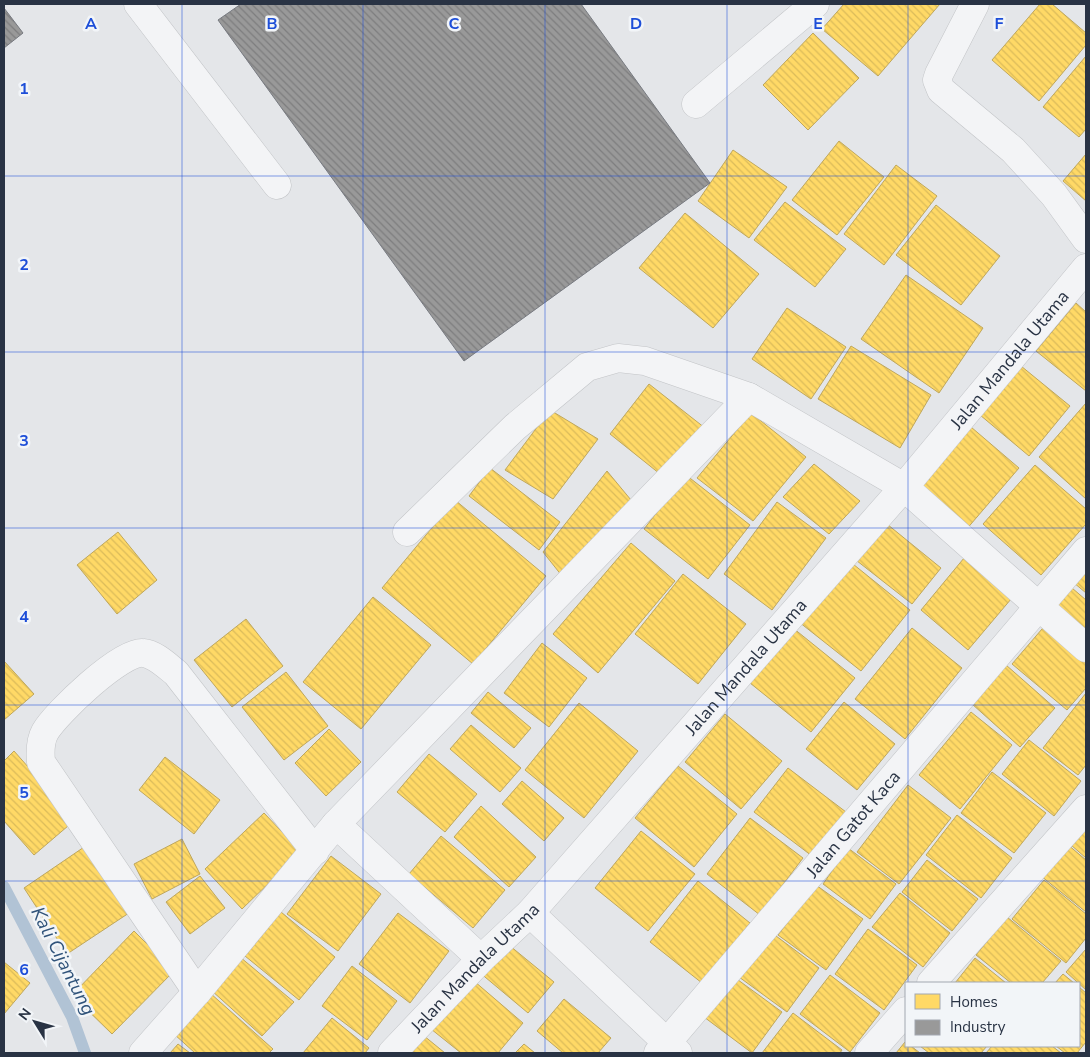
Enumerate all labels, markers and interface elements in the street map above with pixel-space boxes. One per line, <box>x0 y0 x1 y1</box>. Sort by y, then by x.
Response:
text: A <box>85 13 97 35</box>
text: B <box>266 13 278 35</box>
text: C <box>449 13 460 35</box>
text: D <box>630 13 642 35</box>
text: E <box>813 13 823 35</box>
text: F <box>995 13 1004 35</box>
text: 1 <box>19 78 29 100</box>
text: 2 <box>19 254 29 276</box>
street label: Jalan Mandala Utama <box>944 285 1075 435</box>
text: 3 <box>19 430 29 452</box>
street label: Jalan Mandala Utama <box>679 594 812 741</box>
text: 4 <box>19 606 29 628</box>
street label: Jalan Gatot Kaca <box>800 765 906 883</box>
text: 5 <box>19 782 29 804</box>
street label: Jalan Mandala Utama <box>405 898 545 1039</box>
water label: Kali Cijantung <box>24 902 102 1020</box>
text: 6 <box>19 959 29 981</box>
legend <box>905 982 1080 1047</box>
text: Homes <box>950 992 998 1012</box>
north arrow <box>10 997 60 1047</box>
text: N <box>14 1005 36 1024</box>
text: Industry <box>950 1017 1006 1037</box>

